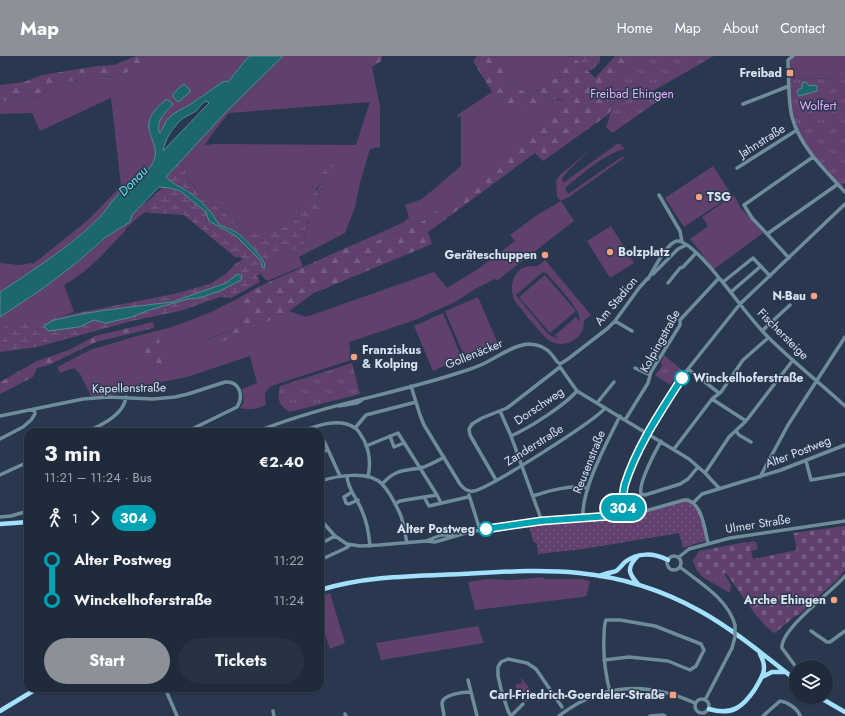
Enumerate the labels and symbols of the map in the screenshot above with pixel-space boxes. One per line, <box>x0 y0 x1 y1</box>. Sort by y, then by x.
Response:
place label: Freibad <box>739 64 782 82</box>
marker: Freibad <box>785 68 795 78</box>
park label: Freibad Ehingen <box>590 85 674 103</box>
park label: Wolfert <box>800 97 837 115</box>
street label: Jahnstraße <box>734 120 789 163</box>
water label: Donau <box>114 161 153 201</box>
place label: TSG <box>707 188 731 206</box>
marker: TSG <box>694 192 704 202</box>
place label: Bolzplatz <box>618 243 670 261</box>
place label: Geräteschuppen <box>444 246 537 264</box>
marker: Bolzplatz <box>605 247 615 257</box>
marker: Geräteschuppen <box>540 250 550 260</box>
street label: Am Stadion <box>590 273 642 329</box>
place label: N-Bau <box>772 287 806 305</box>
marker: N-Bau <box>809 291 819 301</box>
street label: Fischersteige <box>753 304 813 364</box>
street label: Kolpingstraße <box>635 306 685 376</box>
street label: Gollenäcker <box>442 334 506 374</box>
place label: Franziskus & Kolping <box>362 341 421 373</box>
marker: Franziskus & Kolping <box>349 352 359 362</box>
place label: Winckelhoferstraße <box>693 369 804 387</box>
marker: Winckelhoferstraße <box>674 370 690 386</box>
street label: Kapellenstraße <box>92 378 166 398</box>
street label: Dorschweg <box>510 383 568 429</box>
street label: Zanderstraße <box>501 420 567 470</box>
street label: Reusenstraße <box>568 428 610 496</box>
street label: Alter Postweg <box>763 431 833 473</box>
line badge: 304 <box>600 495 646 521</box>
street label: Ulmer Straße <box>724 510 792 538</box>
place label: Alter Postweg <box>396 520 475 538</box>
marker: Alter Postweg <box>478 521 494 537</box>
place label: Arche Ehingen <box>743 591 826 609</box>
marker: Arche Ehingen <box>829 595 839 605</box>
place label: Carl-Friedrich-Goerdeler-Straße <box>489 686 665 704</box>
marker: Carl-Friedrich-Goerdeler-Straße <box>668 690 678 700</box>

